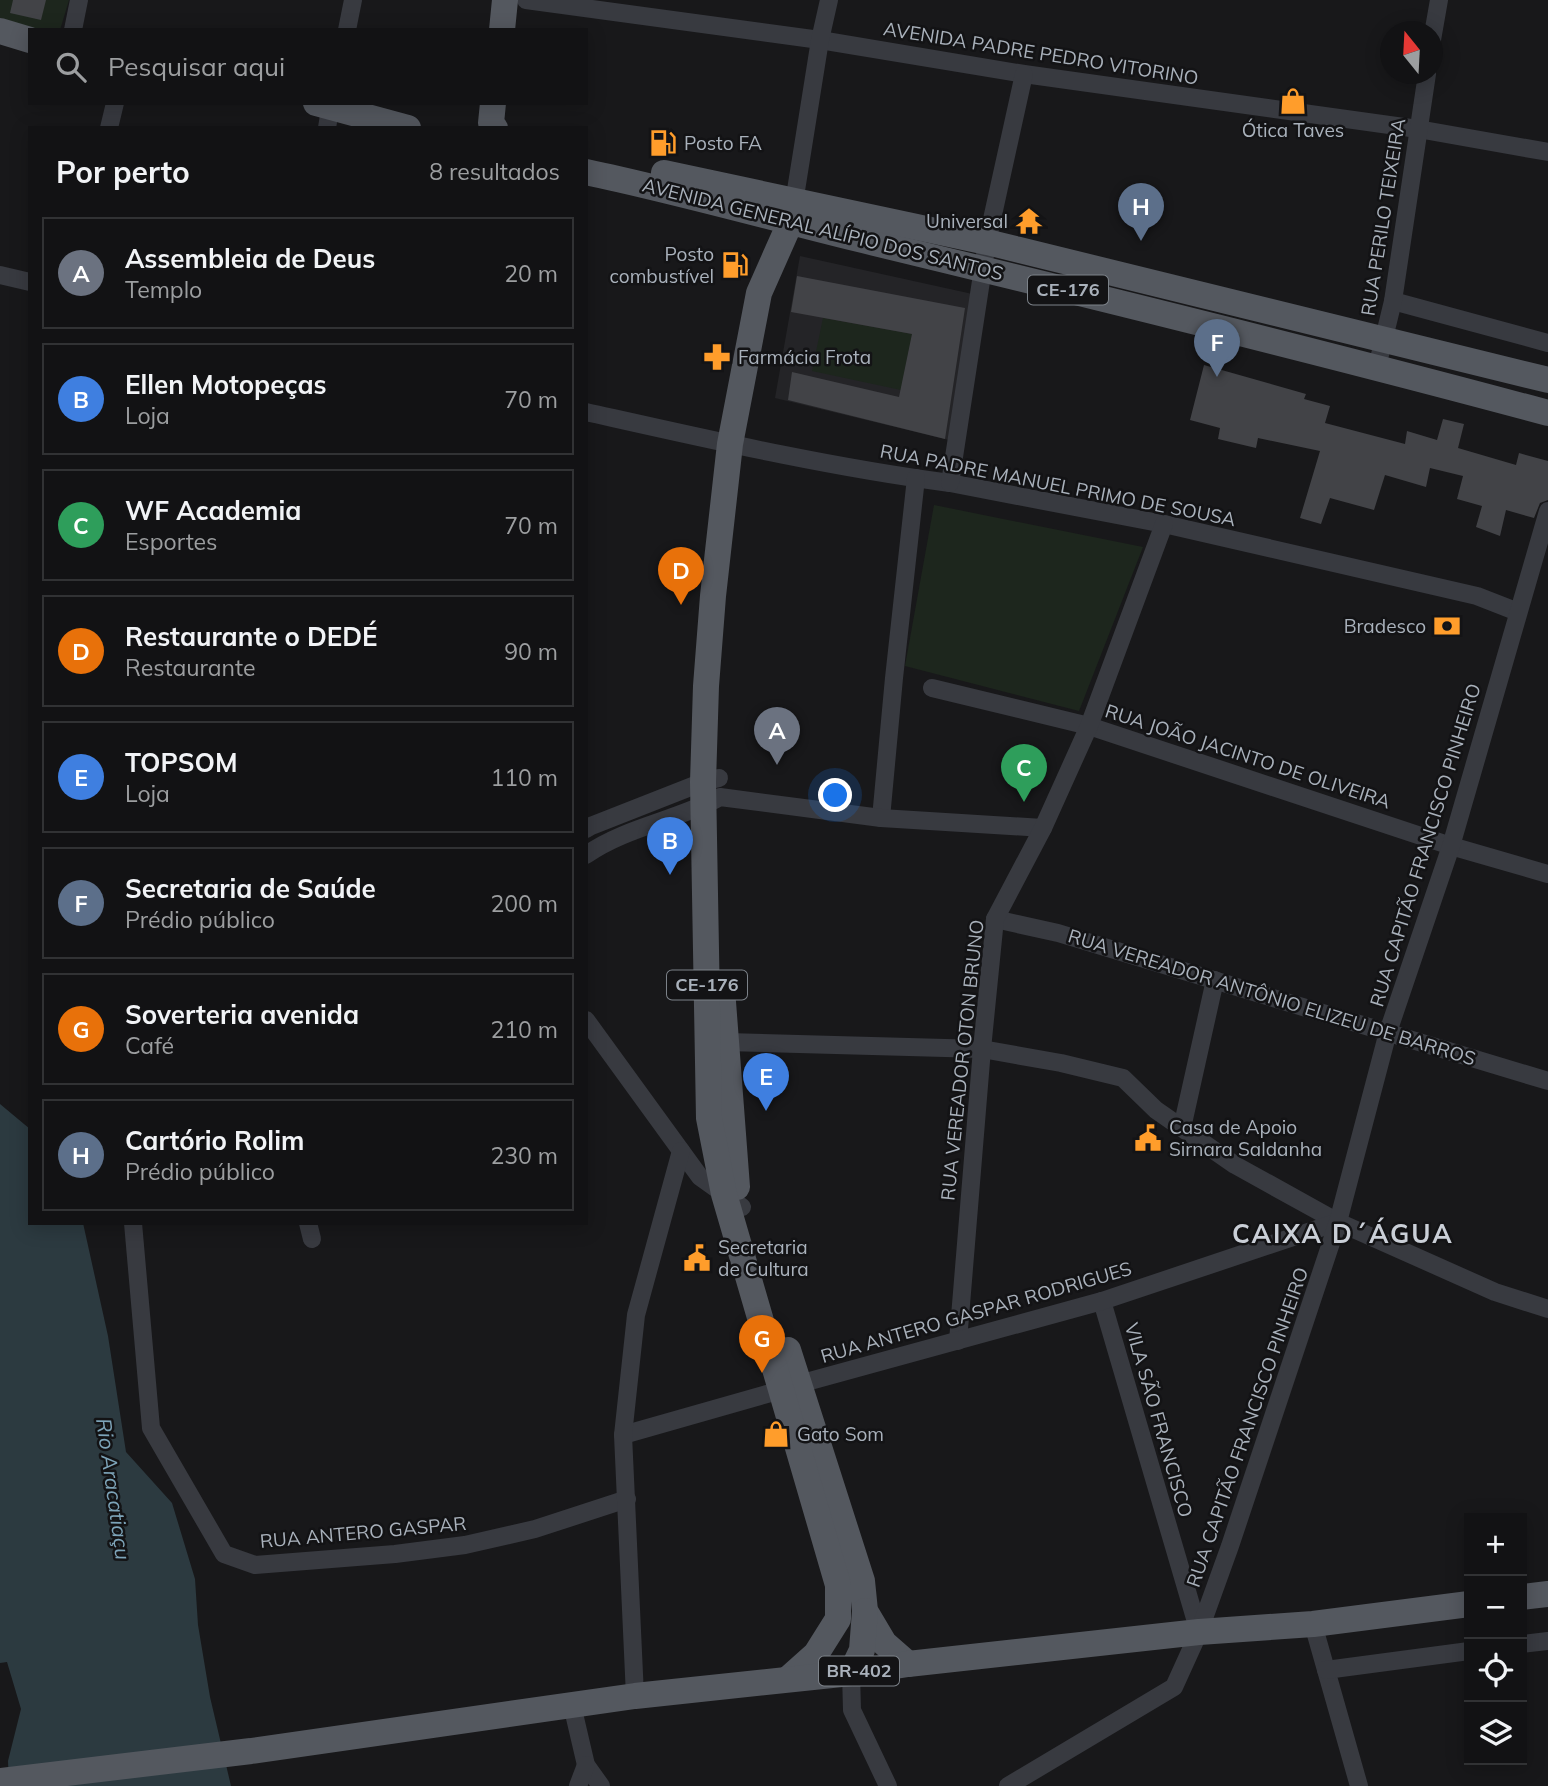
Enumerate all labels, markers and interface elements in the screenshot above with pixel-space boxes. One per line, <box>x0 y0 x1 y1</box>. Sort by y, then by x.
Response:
street label: AVENIDA PADRE PEDRO VITORINO <box>882 16 1200 90</box>
north arrow <box>1380 21 1443 84</box>
search box <box>28 28 588 105</box>
icon: search <box>52 48 90 86</box>
text: Pesquisar aqui <box>108 50 285 83</box>
shop icon: Ótica Taves <box>1278 86 1308 116</box>
street label: RUA PERILO TEIXEIRA <box>1356 116 1410 317</box>
place label: Ótica Taves <box>1242 118 1344 142</box>
fuel station icon: Posto FA <box>648 128 678 158</box>
place label: Posto FA <box>684 131 762 155</box>
text: Por perto <box>56 153 190 191</box>
text: 8 resultados <box>429 157 560 186</box>
street label: AVENIDA GENERAL ALÍPIO DOS SANTOS <box>640 172 1006 286</box>
pin: H <box>1118 183 1164 241</box>
temple icon: Universal <box>1014 206 1044 236</box>
place label: Universal <box>926 209 1008 233</box>
text: Assembleia de Deus <box>125 242 375 275</box>
place label: Posto combustível <box>610 242 714 288</box>
fuel station icon: Posto combustível <box>720 250 750 280</box>
text: A <box>72 259 90 288</box>
text: 20 m <box>504 259 558 288</box>
text: Templo <box>125 275 202 304</box>
road number: CE-176 <box>1028 276 1108 304</box>
pin: F <box>1194 319 1240 377</box>
pharmacy icon: Farmácia Frota <box>702 342 732 372</box>
place label: Farmácia Frota <box>738 345 871 369</box>
text: Ellen Motopeças <box>125 368 327 401</box>
text: B <box>73 385 89 414</box>
text: 70 m <box>504 385 558 414</box>
text: Loja <box>125 401 170 430</box>
street label: RUA PADRE MANUEL PRIMO DE SOUSA <box>878 439 1238 531</box>
text: WF Academia <box>125 494 301 527</box>
text: C <box>73 511 89 540</box>
text: 70 m <box>504 511 558 540</box>
text: Esportes <box>125 527 218 556</box>
pin: D <box>658 547 704 605</box>
bank icon: Bradesco <box>1432 611 1462 641</box>
place label: Bradesco <box>1344 614 1426 638</box>
text: Restaurante o DEDÉ <box>125 620 378 653</box>
text: D <box>72 637 90 666</box>
text: 90 m <box>504 637 558 666</box>
text: Restaurante <box>125 653 256 682</box>
street label: RUA CAPITÃO FRANCISCO PINHEIRO <box>1364 680 1486 1010</box>
street label: RUA JOÃO JACINTO DE OLIVEIRA <box>1102 698 1394 814</box>
pin: A <box>754 707 800 765</box>
pin: C <box>1001 744 1047 802</box>
text: TOPSOM <box>125 746 238 779</box>
text: E <box>74 763 88 792</box>
text: 110 m <box>490 763 558 792</box>
your location <box>818 778 852 812</box>
text: Loja <box>125 779 170 808</box>
pin: B <box>647 817 693 875</box>
text: Secretaria de Saúde <box>125 872 376 905</box>
text: F <box>74 889 88 918</box>
text: 200 m <box>490 889 558 918</box>
text: Prédio público <box>125 905 275 934</box>
street label: RUA VEREADOR OTON BRUNO <box>935 918 989 1202</box>
street label: RUA VEREADOR ANTÔNIO ELIZEU DE BARROS <box>1065 923 1479 1071</box>
road number: CE-176 <box>667 970 747 1000</box>
text: Soverteria avenida <box>125 998 359 1031</box>
text: G <box>72 1015 90 1044</box>
text: 210 m <box>490 1015 558 1044</box>
text: Café <box>125 1031 174 1060</box>
pin: E <box>743 1053 789 1111</box>
place label: Casa de Apoio Sirnara Saldanha <box>1169 1115 1322 1161</box>
public building icon: Casa de Apoio Sirnara Saldanha <box>1133 1123 1163 1153</box>
text: Cartório Rolim <box>125 1124 304 1157</box>
text: H <box>72 1141 90 1170</box>
text: 230 m <box>490 1141 558 1170</box>
text: Prédio público <box>125 1157 275 1186</box>
district label: CAIXA D´ÁGUA <box>1232 1217 1454 1250</box>
place label: Secretaria de Cultura <box>718 1235 809 1281</box>
public building icon: Secretaria de Cultura <box>682 1243 712 1273</box>
street label: RUA ANTERO GASPAR RODRIGUES <box>818 1256 1134 1368</box>
street label: RUA CAPITÃO FRANCISCO PINHEIRO <box>1181 1264 1313 1590</box>
pin: G <box>739 1315 785 1373</box>
street label: VILA SÃO FRANCISCO <box>1120 1320 1198 1520</box>
water label: Rio Aracatiaçu <box>91 1416 137 1561</box>
shop icon: Gato Som <box>761 1419 791 1449</box>
place label: Gato Som <box>797 1422 884 1446</box>
street label: RUA ANTERO GASPAR <box>259 1511 467 1553</box>
map controls <box>1464 1513 1527 1765</box>
button: + <box>1464 1513 1527 1576</box>
button: − <box>1464 1576 1527 1639</box>
button: locate <box>1464 1639 1527 1702</box>
road number: BR-402 <box>819 1656 899 1686</box>
button: layers <box>1464 1702 1527 1765</box>

